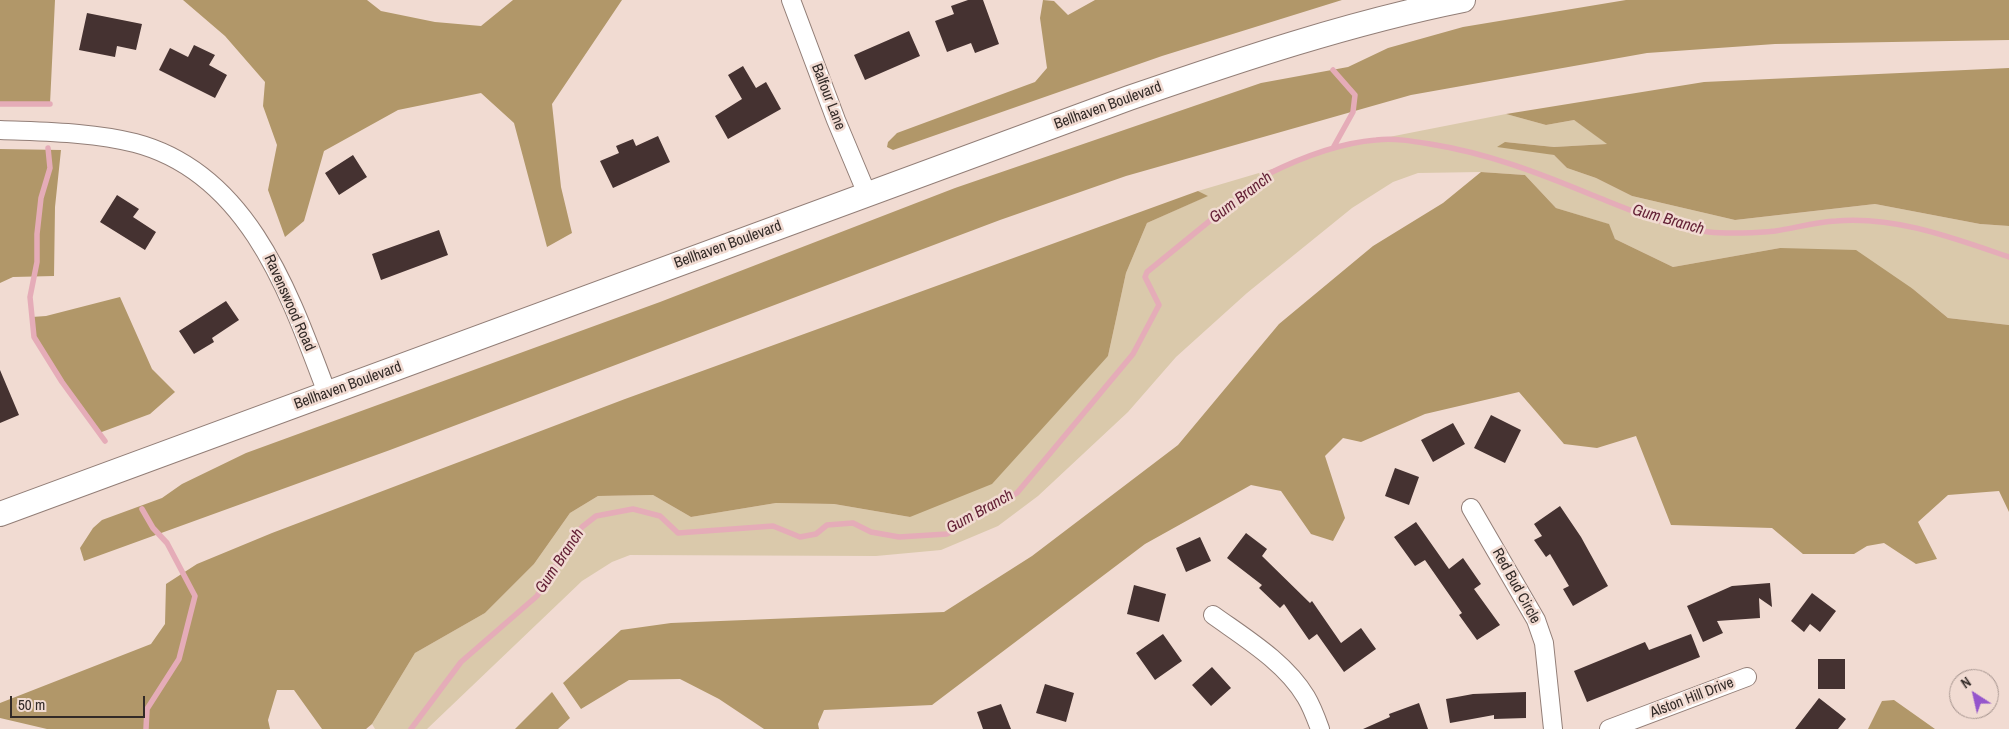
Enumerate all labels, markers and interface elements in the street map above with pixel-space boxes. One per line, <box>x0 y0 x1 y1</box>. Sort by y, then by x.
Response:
street label: Balfour Lane <box>807 61 849 133</box>
street label: Bellhaven Boulevard <box>1052 78 1164 134</box>
water label: Gum Branch <box>1206 168 1276 228</box>
water label: Gum Branch <box>1630 201 1706 239</box>
street label: Bellhaven Boulevard <box>672 217 784 273</box>
street label: Ravenswood Road <box>260 252 318 354</box>
street label: Bellhaven Boulevard <box>292 358 404 414</box>
water label: Gum Branch <box>943 486 1017 538</box>
water label: Gum Branch <box>531 525 589 597</box>
street label: Red Bud Circle <box>1488 545 1544 627</box>
north arrow <box>1949 669 1999 719</box>
text: N <box>1957 673 1975 692</box>
street label: Alston Hill Drive <box>1648 674 1736 722</box>
scale bar <box>12 686 148 718</box>
text: 50 m <box>18 694 45 715</box>

